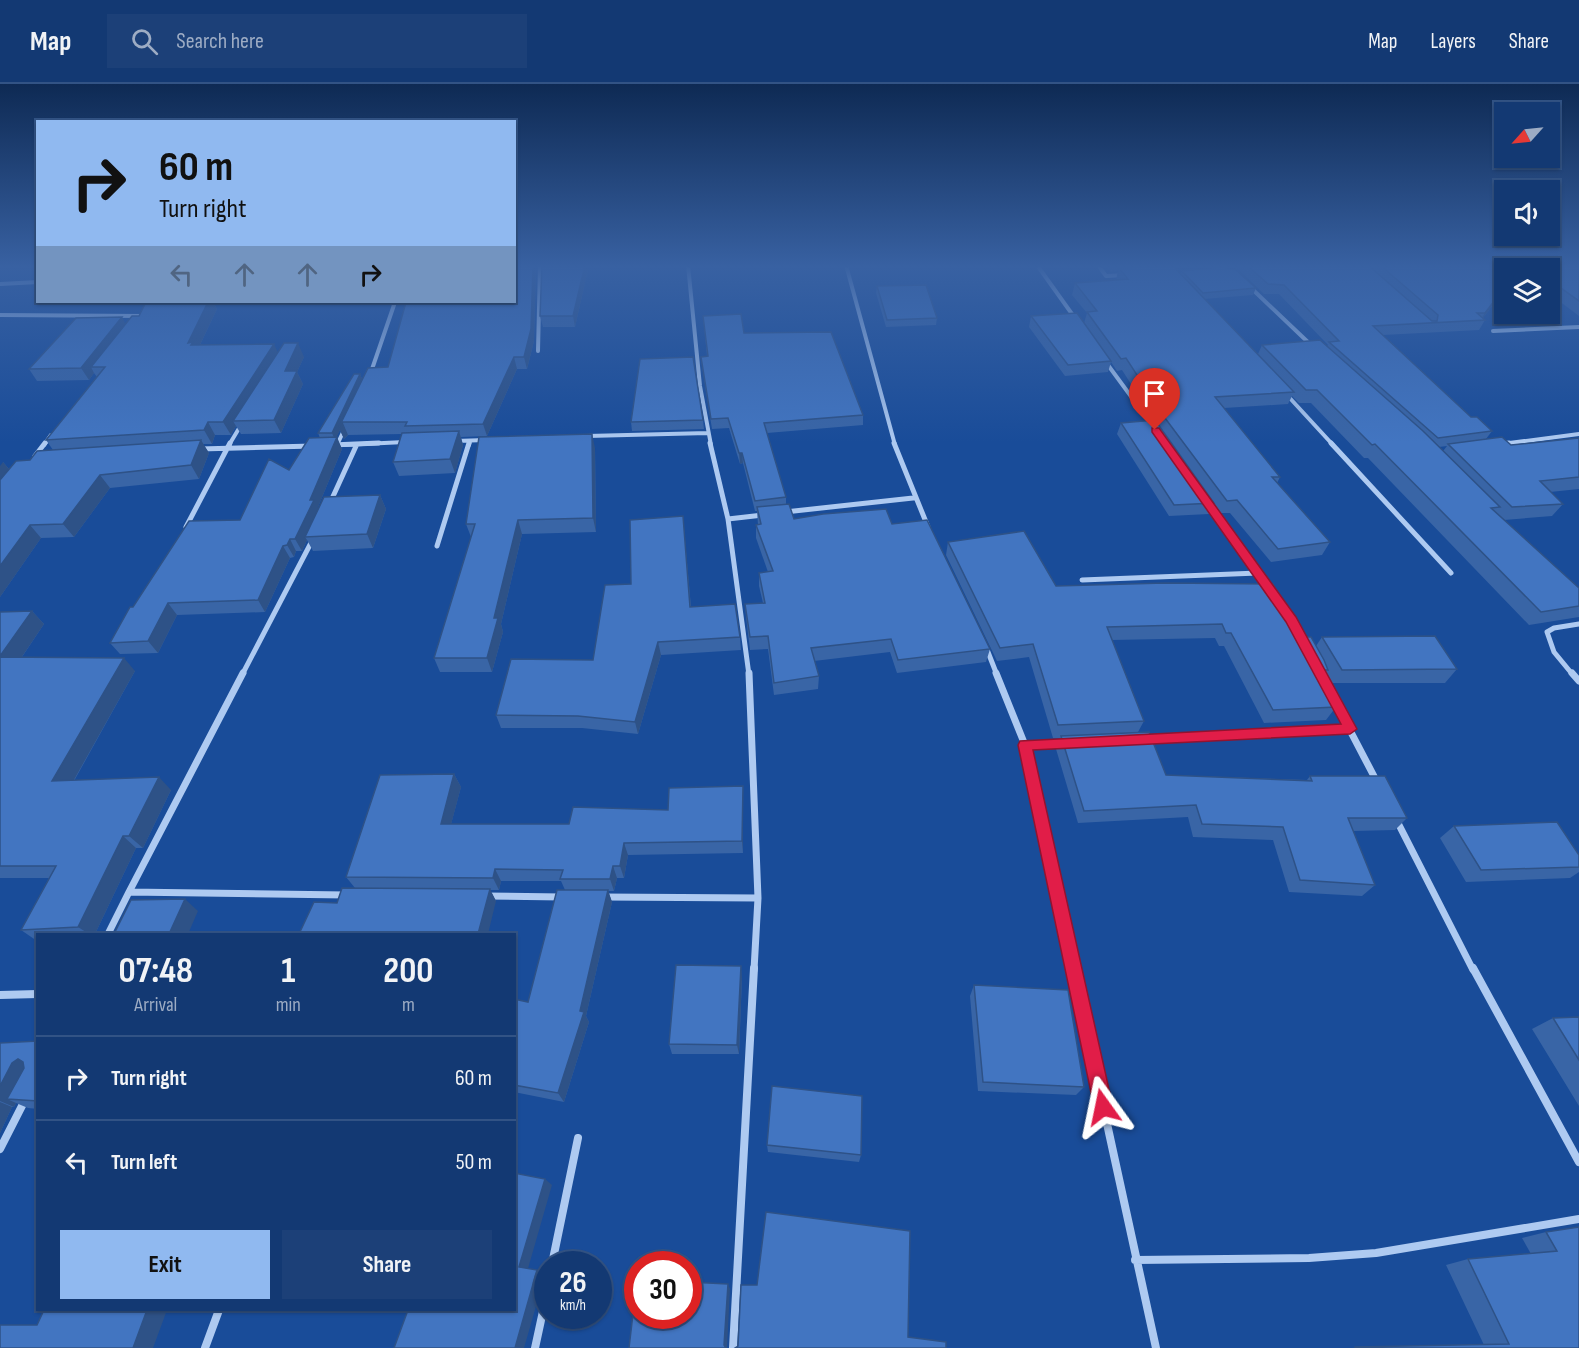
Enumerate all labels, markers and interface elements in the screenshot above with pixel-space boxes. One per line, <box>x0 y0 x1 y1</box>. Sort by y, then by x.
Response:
search box <box>107 14 527 68</box>
text: Map <box>30 25 71 58</box>
icon: search <box>128 25 161 58</box>
text: Search here <box>176 28 264 55</box>
text: Map <box>1368 29 1397 54</box>
text: Layers <box>1430 29 1476 54</box>
text: Share <box>1509 29 1549 54</box>
north arrow <box>1494 102 1560 168</box>
map controls <box>1494 102 1560 324</box>
text: 60 m <box>159 142 233 193</box>
icon: right <box>60 144 138 222</box>
button: sound <box>1494 180 1560 246</box>
text: Turn right <box>159 193 246 225</box>
icon: left <box>165 258 198 291</box>
icon: ahead <box>228 258 261 291</box>
icon: ahead <box>291 258 324 291</box>
icon: right <box>354 258 387 291</box>
button: layers <box>1494 258 1560 324</box>
pin <box>1129 368 1180 430</box>
icon: arrive <box>1138 377 1171 410</box>
text: 07:48 <box>119 950 193 993</box>
text: 1 <box>281 950 295 993</box>
text: 200 <box>383 950 433 993</box>
text: Arrival <box>134 993 177 1017</box>
text: min <box>276 993 301 1017</box>
text: m <box>402 993 415 1017</box>
icon: right <box>60 1062 93 1095</box>
text: Turn right <box>111 1065 187 1092</box>
text: 60 m <box>455 1065 492 1092</box>
position arrow <box>1071 1075 1135 1139</box>
icon: left <box>60 1146 93 1179</box>
text: Turn left <box>111 1149 177 1176</box>
text: 50 m <box>456 1149 492 1176</box>
button: Exit <box>60 1230 270 1299</box>
button: Share <box>282 1230 492 1299</box>
speed limit sign: 30 <box>624 1251 702 1329</box>
text: 26 <box>559 1265 587 1301</box>
text: km/h <box>560 1296 586 1315</box>

